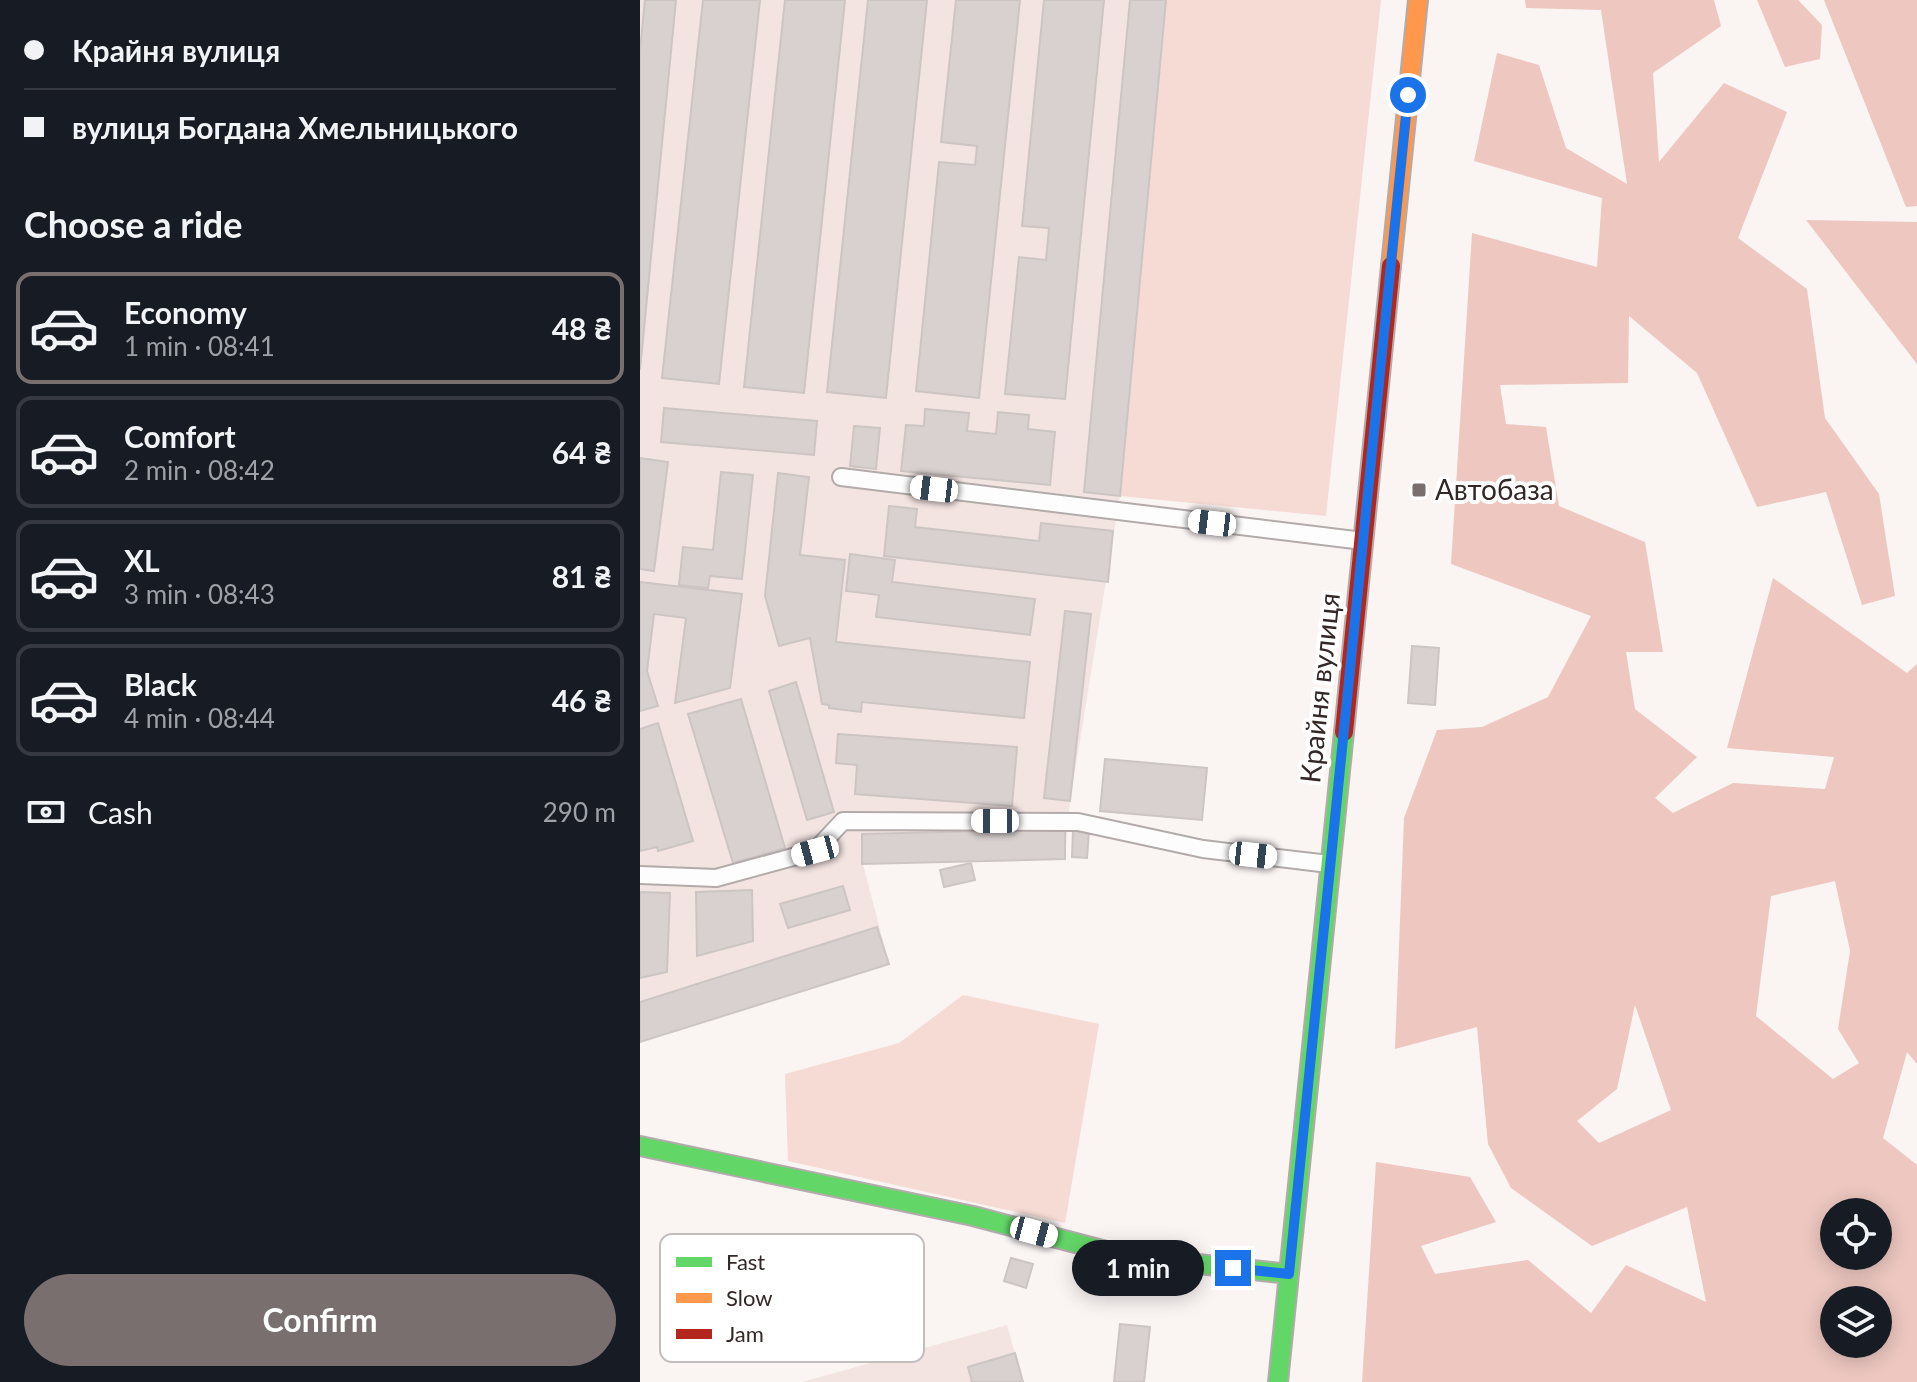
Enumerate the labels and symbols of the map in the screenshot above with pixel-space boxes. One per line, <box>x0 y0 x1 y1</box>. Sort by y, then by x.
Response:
route start <box>1390 77 1426 113</box>
place label: Автобаза <box>1435 472 1554 506</box>
car <box>909 474 959 504</box>
marker: Автобаза <box>1410 481 1428 499</box>
car <box>1187 508 1237 538</box>
street label: Крайня вулиця <box>1292 591 1346 785</box>
car <box>971 809 1019 833</box>
car <box>789 833 841 869</box>
car <box>1228 841 1278 869</box>
car <box>1008 1214 1060 1250</box>
legend <box>660 1234 924 1362</box>
callout: 1 min <box>1073 1240 1205 1296</box>
text: Fast <box>726 1248 765 1275</box>
route end <box>1215 1250 1251 1286</box>
text: Slow <box>726 1284 773 1311</box>
text: Jam <box>726 1320 764 1347</box>

